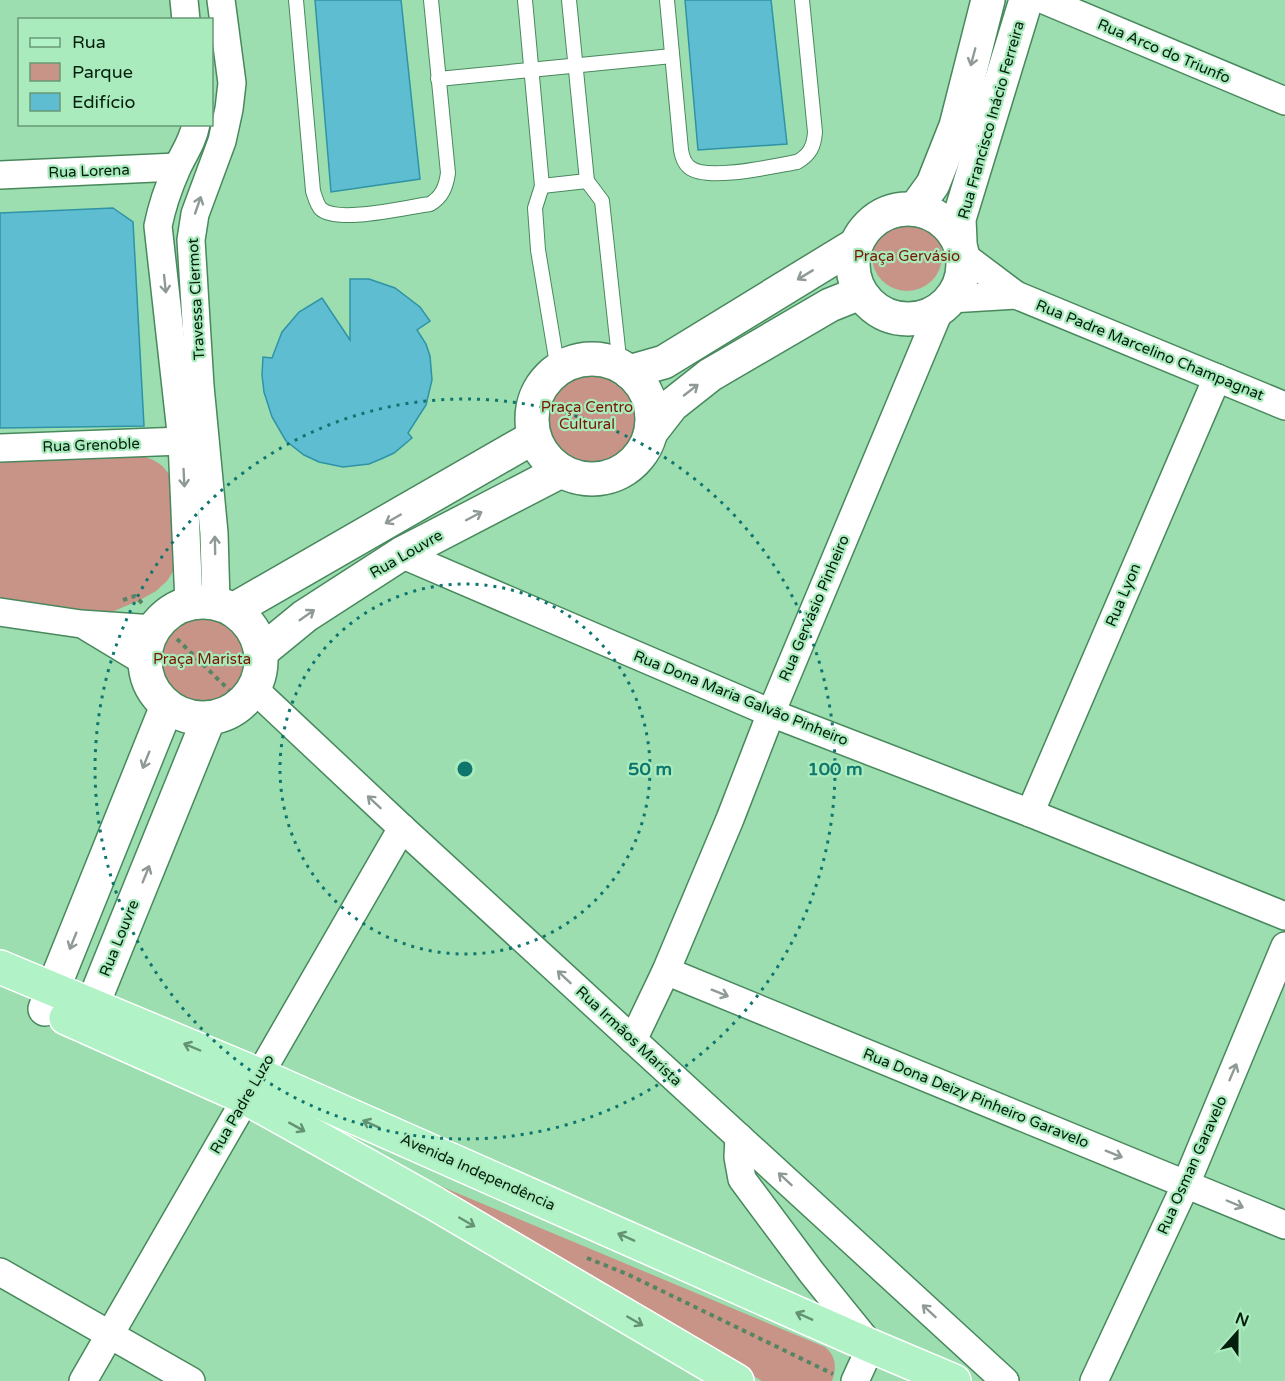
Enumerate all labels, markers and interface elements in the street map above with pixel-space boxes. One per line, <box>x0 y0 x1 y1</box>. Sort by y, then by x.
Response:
street label: Rua Arco do Triunfo <box>1095 15 1233 87</box>
legend <box>18 18 213 126</box>
street label: Rua Francisco Inácio Ferreira <box>954 19 1028 221</box>
text: Rua <box>72 31 106 53</box>
one-way arrow <box>967 47 979 66</box>
text: Parque <box>72 61 133 83</box>
text: Edifício <box>72 91 136 113</box>
street label: Rua Lorena <box>48 161 130 181</box>
one-way arrow <box>194 196 205 215</box>
street label: Travessa Clermot <box>184 237 208 361</box>
park label: Praça Gervásio <box>854 247 960 265</box>
one-way arrow <box>797 270 814 282</box>
one-way arrow <box>159 273 170 293</box>
street label: Rua Padre Marcelino Champagnat <box>1033 296 1267 404</box>
one-way arrow <box>683 384 699 396</box>
park label: Praça Centro Cultural <box>541 398 633 433</box>
street label: Rua Grenoble <box>42 434 140 456</box>
one-way arrow <box>179 467 190 487</box>
one-way arrow <box>465 510 483 521</box>
one-way arrow <box>384 514 402 525</box>
street label: Rua Louvre <box>366 526 446 582</box>
street label: Rua Gervásio Pinheiro <box>775 532 853 684</box>
one-way arrow <box>209 535 220 555</box>
street label: Rua Lyon <box>1102 561 1144 629</box>
one-way arrow <box>298 609 314 621</box>
street label: Rua Dona Maria Galvão Pinheiro <box>631 647 851 749</box>
park label: Praça Marista <box>153 650 251 668</box>
one-way arrow <box>140 750 151 769</box>
text: 50 m <box>628 758 672 780</box>
text: 100 m <box>807 758 863 780</box>
centre of rings <box>455 759 475 779</box>
one-way arrow <box>367 795 382 809</box>
one-way arrow <box>141 865 152 884</box>
street label: Rua Louvre <box>95 897 143 979</box>
one-way arrow <box>67 932 78 950</box>
one-way arrow <box>557 969 572 984</box>
street label: Rua Irmãos Marista <box>572 982 686 1090</box>
one-way arrow <box>710 988 729 999</box>
one-way arrow <box>183 1040 201 1051</box>
street label: Rua Dona Deizy Pinheiro Garavelo <box>860 1044 1092 1152</box>
street label: Rua Padre Luzo <box>206 1051 278 1157</box>
one-way arrow <box>1227 1063 1239 1081</box>
street label: Rua Osman Garavelo <box>1153 1093 1231 1237</box>
one-way arrow <box>362 1118 380 1130</box>
one-way arrow <box>288 1121 305 1133</box>
street label: Avenida Independência <box>398 1130 558 1214</box>
one-way arrow <box>1105 1149 1123 1160</box>
one-way arrow <box>778 1172 793 1186</box>
one-way arrow <box>1226 1199 1244 1210</box>
one-way arrow <box>458 1216 475 1228</box>
one-way arrow <box>617 1231 635 1243</box>
north arrow <box>1207 1303 1267 1363</box>
one-way arrow <box>922 1304 937 1318</box>
text: N <box>1232 1308 1252 1332</box>
one-way arrow <box>795 1310 813 1321</box>
one-way arrow <box>626 1315 643 1327</box>

